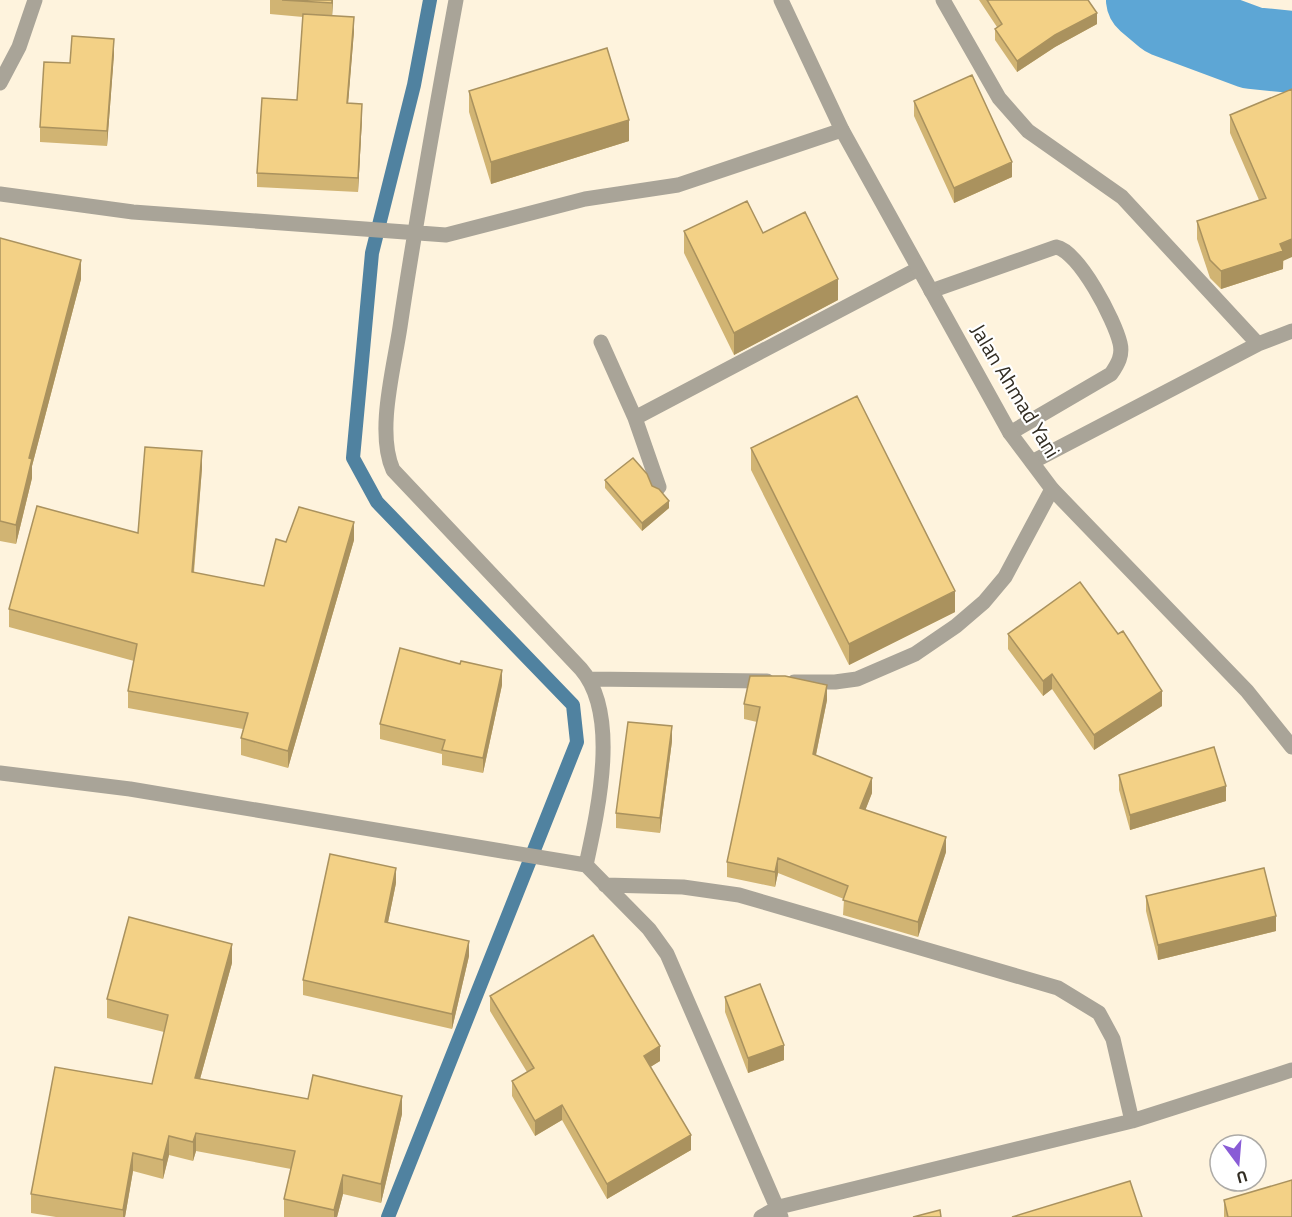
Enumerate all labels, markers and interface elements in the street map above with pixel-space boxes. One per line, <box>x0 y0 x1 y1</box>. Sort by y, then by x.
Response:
street label: Jalan Ahmad Yani <box>963 317 1069 464</box>
north arrow <box>1208 1133 1268 1193</box>
text: U <box>1234 1164 1250 1190</box>

